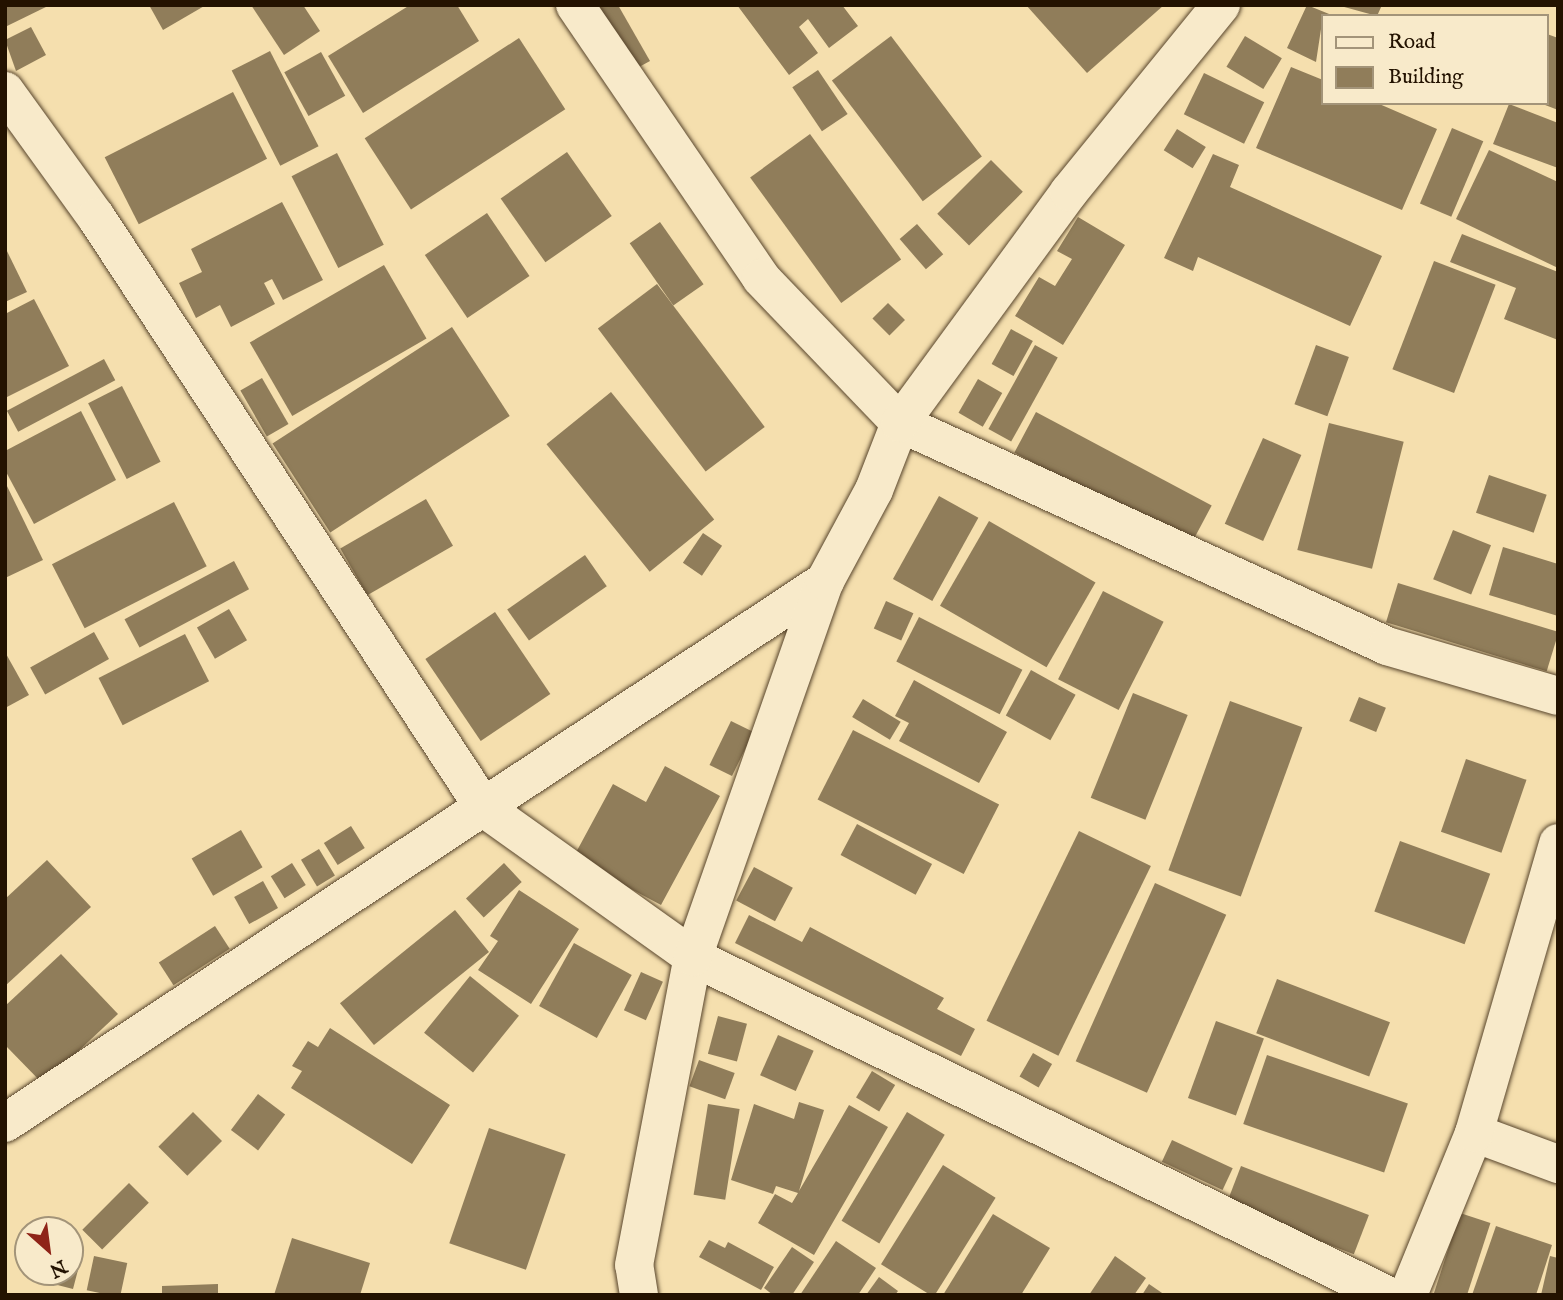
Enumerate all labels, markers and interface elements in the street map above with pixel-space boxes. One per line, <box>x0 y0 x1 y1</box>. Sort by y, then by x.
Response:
legend <box>1322 14 1549 105</box>
text: Road <box>1388 29 1435 56</box>
text: Building <box>1388 64 1463 91</box>
north arrow <box>14 1216 84 1286</box>
text: N <box>45 1253 71 1282</box>

